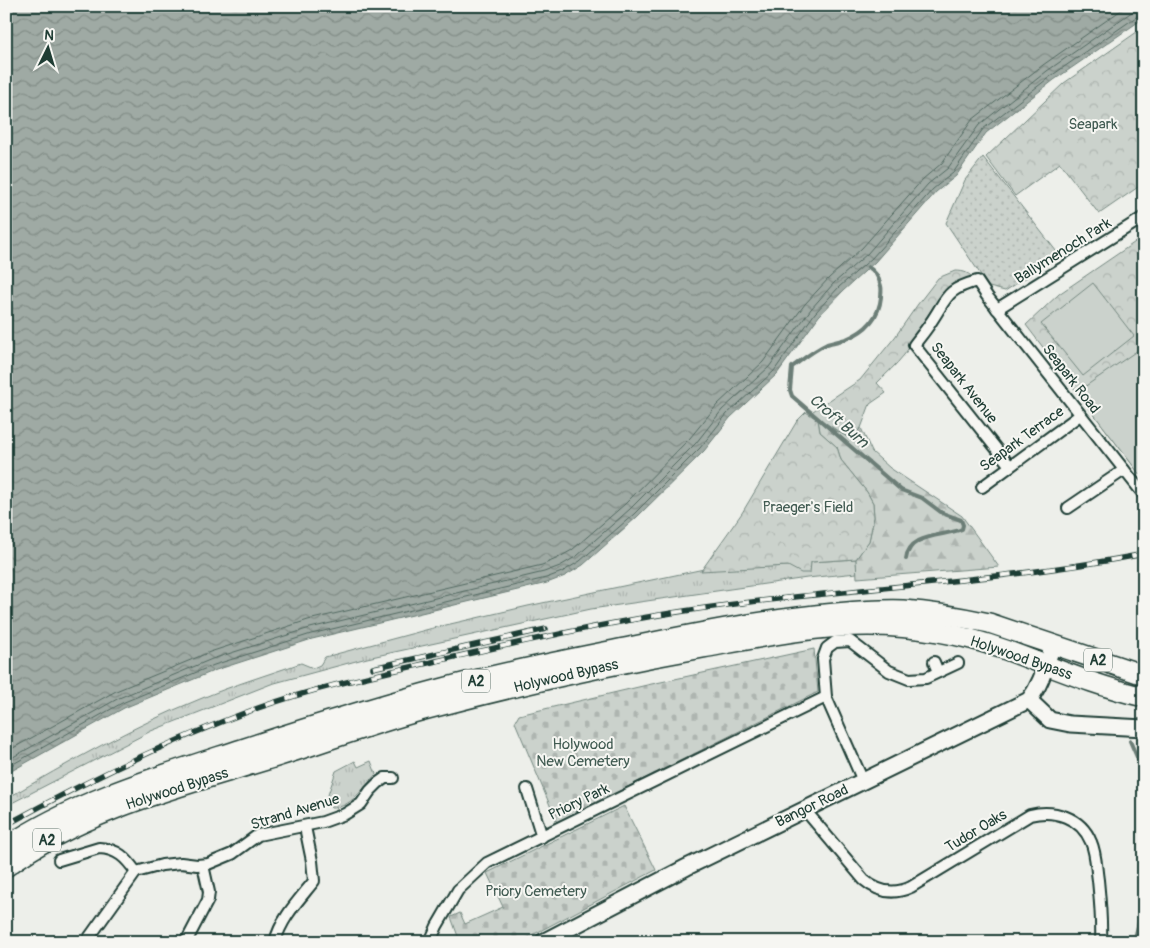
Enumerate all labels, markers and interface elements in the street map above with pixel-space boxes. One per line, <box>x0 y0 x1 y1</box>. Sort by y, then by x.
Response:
north arrow <box>22 22 72 72</box>
text: N <box>44 27 55 44</box>
park label: Seapark <box>1069 115 1118 134</box>
street label: Ballymenoch Park <box>1011 213 1115 288</box>
street label: Seapark Avenue <box>926 338 1002 428</box>
street label: Seapark Road <box>1038 340 1104 418</box>
water label: Croft Burn <box>805 390 873 453</box>
street label: Seapark Terrace <box>976 402 1068 476</box>
park label: Praeger's Field <box>763 498 853 517</box>
street label: Holywood Bypass <box>967 632 1075 684</box>
road number: A2 <box>1084 648 1112 672</box>
street label: Holywood Bypass <box>512 655 620 697</box>
road number: A2 <box>462 669 490 692</box>
park label: Holywood New Cemetery <box>536 735 630 771</box>
street label: Holywood Bypass <box>123 763 231 815</box>
street label: Priory Park <box>545 779 613 825</box>
street label: Bangor Road <box>772 780 852 832</box>
street label: Strand Avenue <box>248 789 342 835</box>
street label: Tudor Oaks <box>942 805 1011 857</box>
road number: A2 <box>33 828 61 852</box>
park label: Priory Cemetery <box>485 882 587 901</box>

